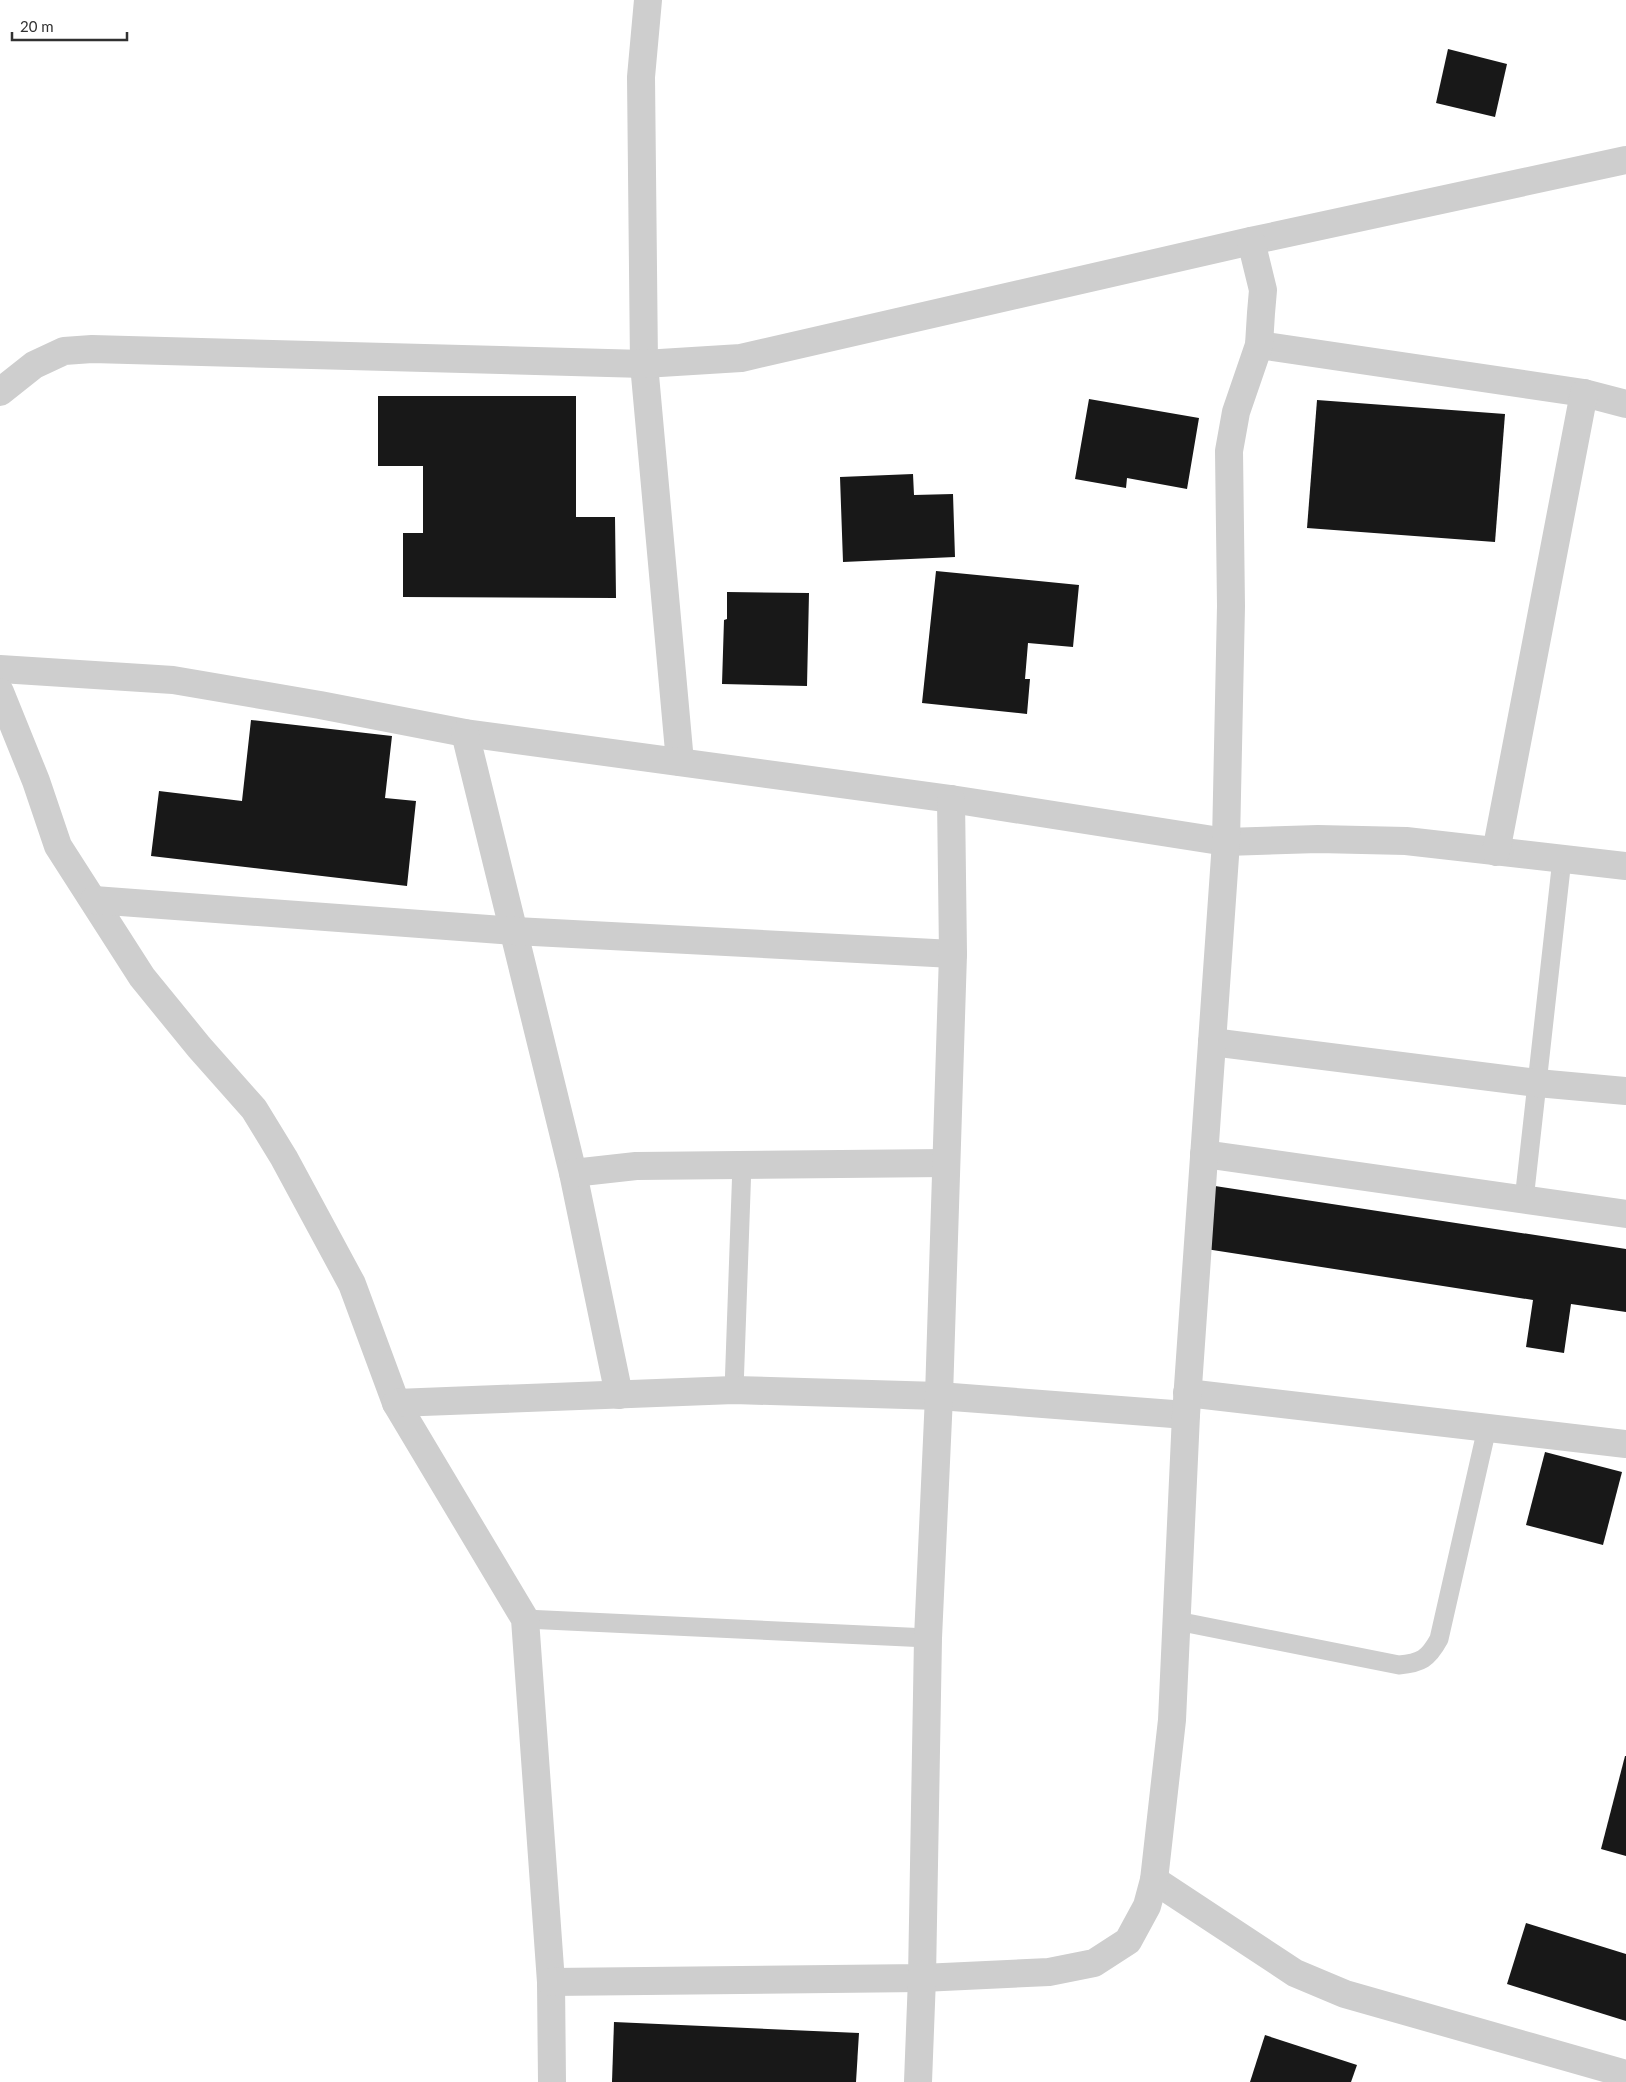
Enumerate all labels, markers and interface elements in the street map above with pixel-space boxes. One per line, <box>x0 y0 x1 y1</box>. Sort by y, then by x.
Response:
scale bar <box>12 10 128 42</box>
text: 20 m <box>20 17 54 35</box>

